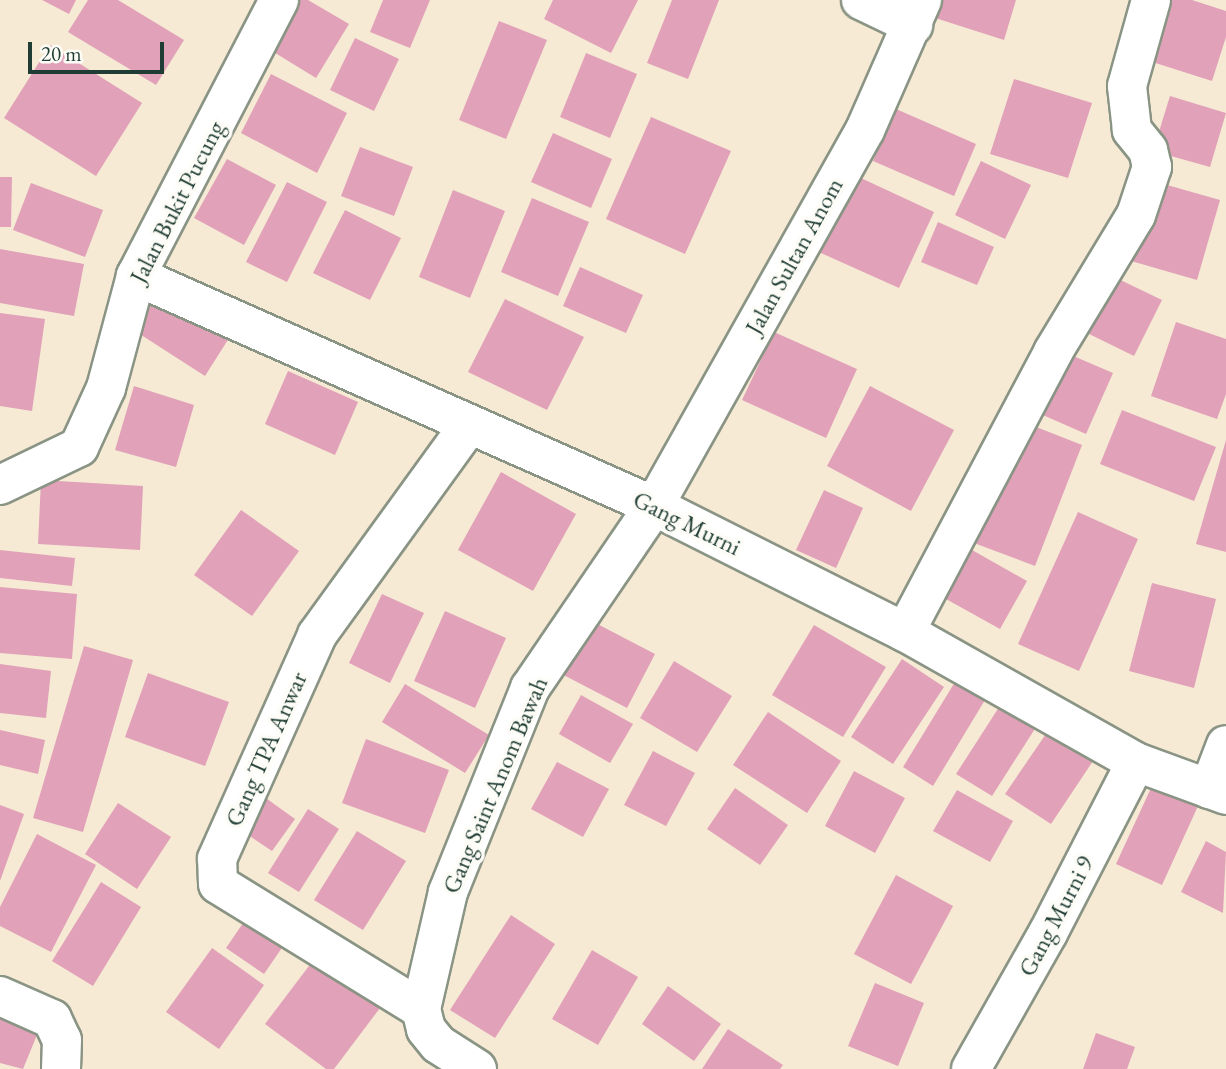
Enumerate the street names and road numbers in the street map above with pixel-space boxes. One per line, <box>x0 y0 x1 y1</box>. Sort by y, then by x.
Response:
street label: Jalan Bukit Pucung <box>124 116 230 288</box>
street label: Jalan Sultan Anom <box>739 173 849 339</box>
street label: Gang Murni <box>629 485 745 561</box>
street label: Gang TPA Anwar <box>219 667 313 831</box>
street label: Gang Saint Anom Bawah <box>436 672 554 898</box>
street label: Gang Murni 9 <box>1012 851 1100 981</box>

